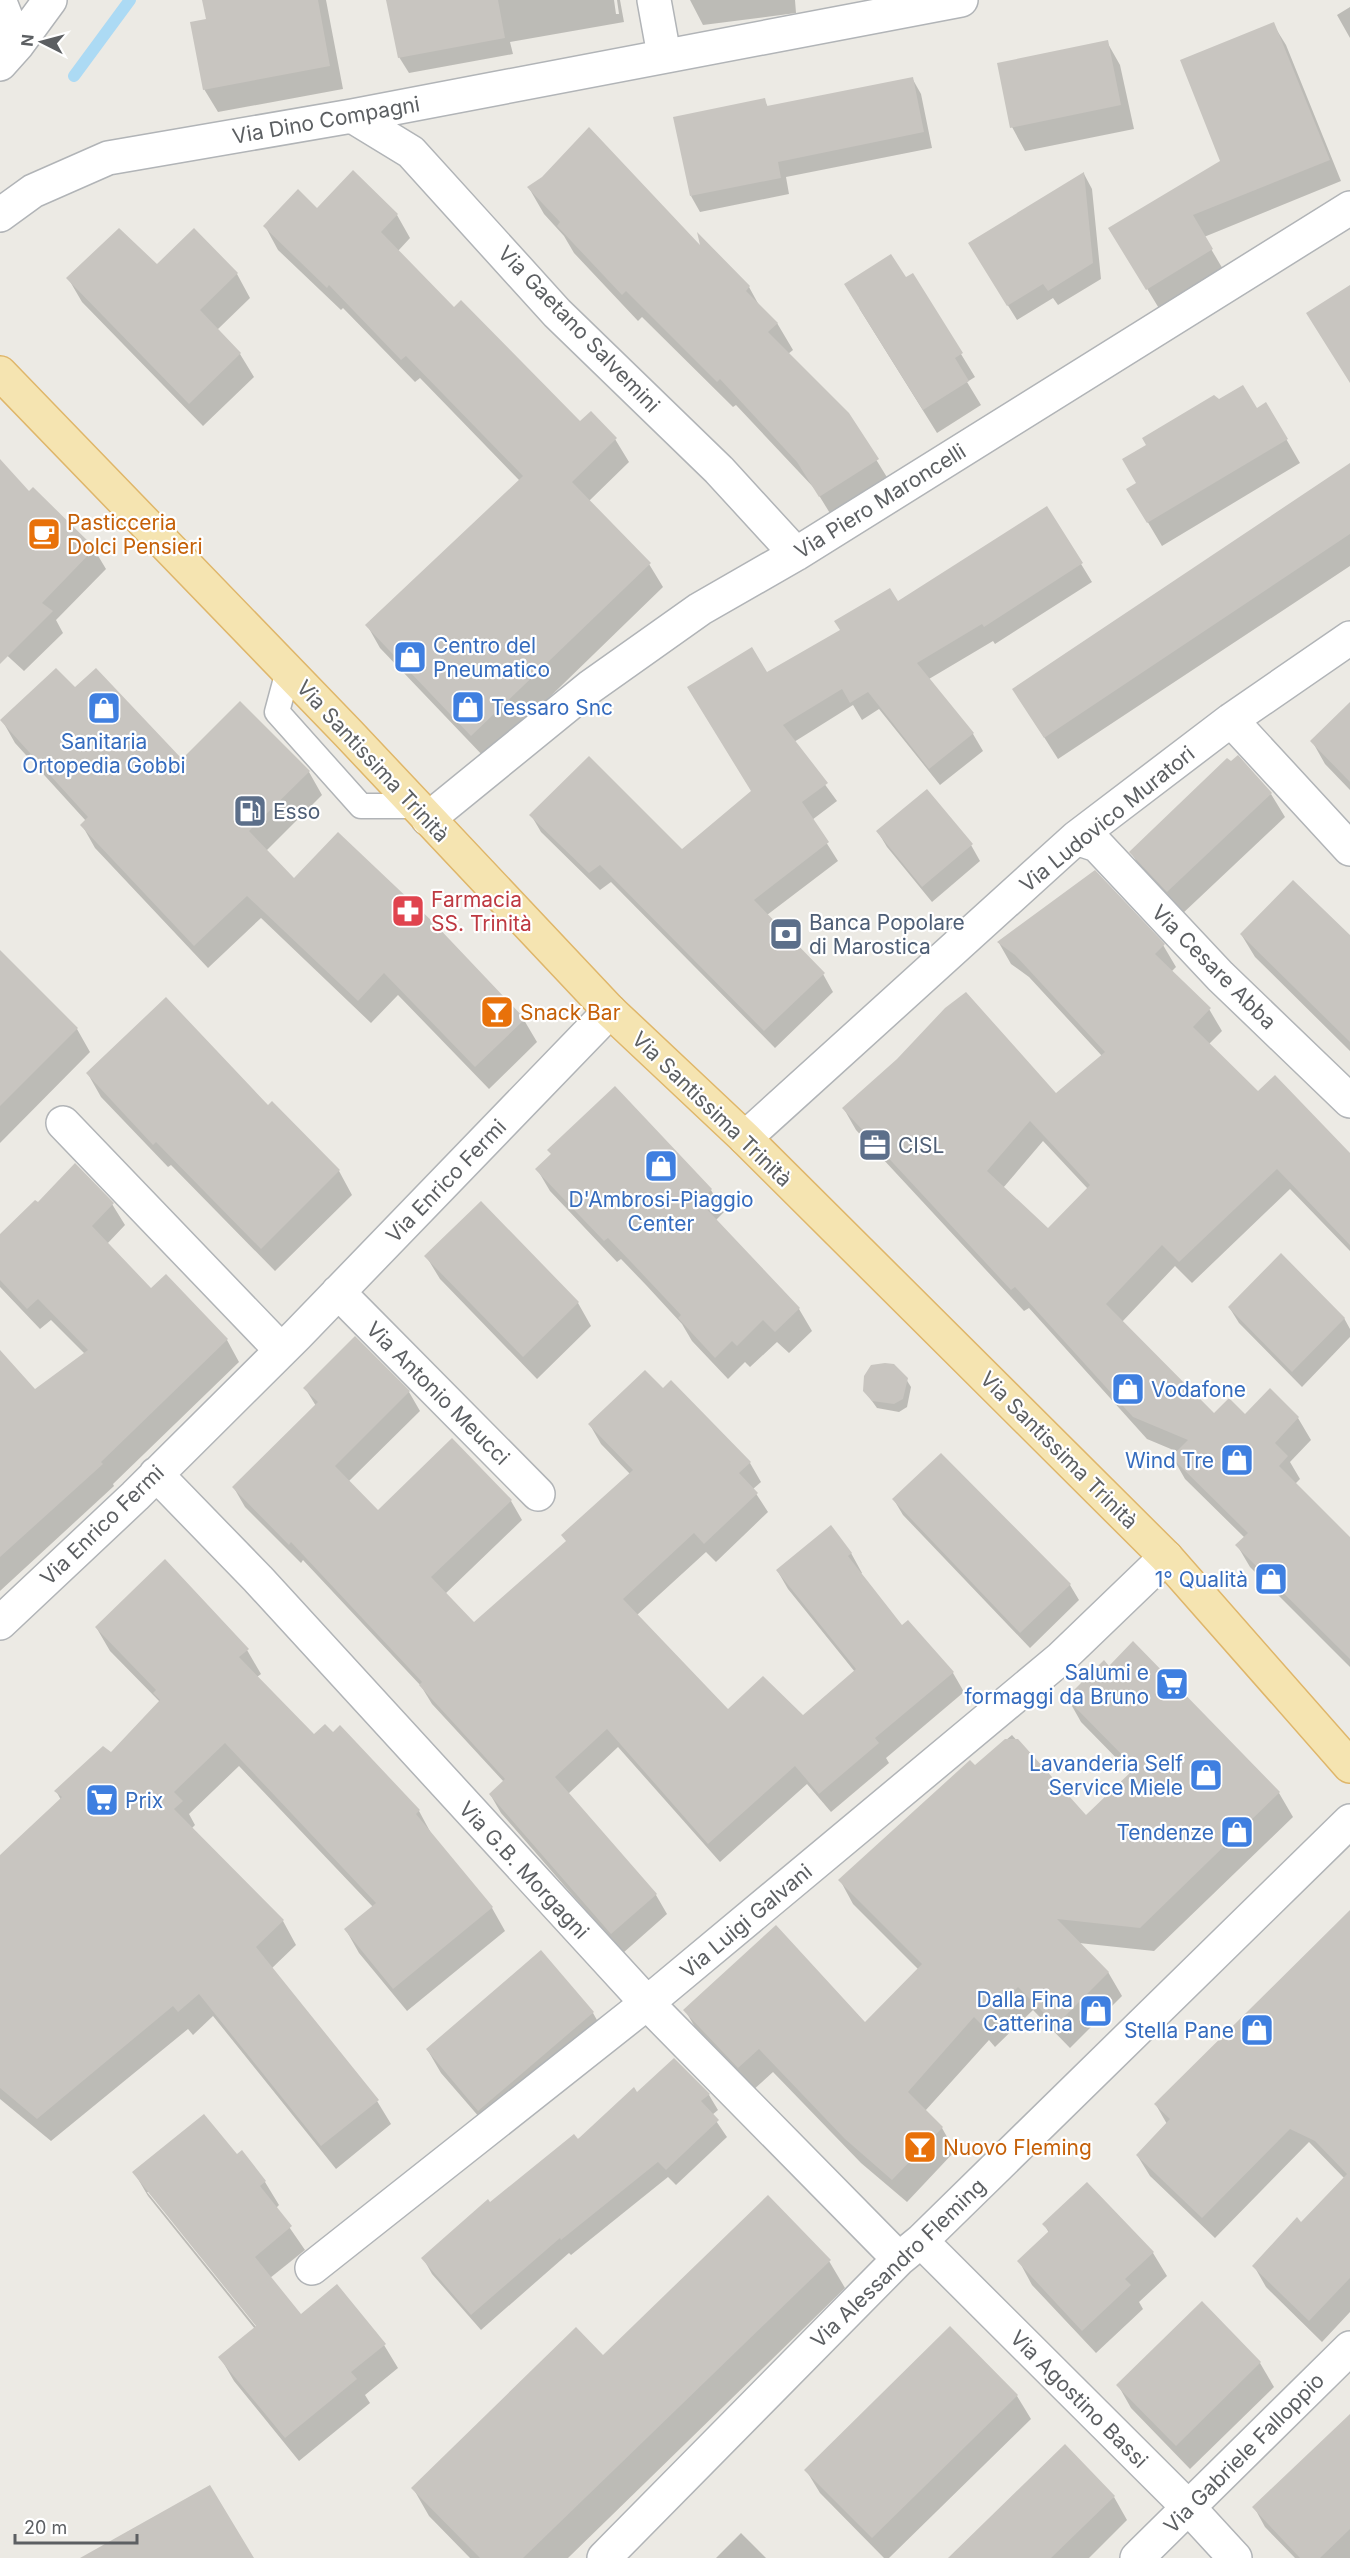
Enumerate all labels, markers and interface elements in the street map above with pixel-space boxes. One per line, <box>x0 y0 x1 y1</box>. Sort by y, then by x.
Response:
north arrow <box>12 12 72 72</box>
text: N <box>16 33 38 48</box>
street label: Via Dino Compagni <box>230 91 422 149</box>
street label: Via Gaetano Salvemini <box>493 241 665 417</box>
street label: Via Piero Maroncelli <box>790 438 970 564</box>
place label: Pasticceria Dolci Pensieri <box>67 510 203 559</box>
cafe icon: Pasticceria Dolci Pensieri <box>26 516 62 552</box>
place label: Centro del Pneumatico <box>433 633 550 682</box>
shop icon: Centro del Pneumatico <box>392 639 428 675</box>
street label: Via Santissima Trinità <box>291 675 455 847</box>
shop icon: Tessaro Snc <box>450 689 486 725</box>
shop icon: Sanitaria Ortopedia Gobbi <box>86 690 122 726</box>
place label: Tessaro Snc <box>491 695 613 720</box>
place label: Sanitaria Ortopedia Gobbi <box>22 729 186 778</box>
street label: Via Ludovico Muratori <box>1015 741 1199 897</box>
fuel station icon: Esso <box>232 793 268 829</box>
place label: Esso <box>273 799 320 824</box>
place label: Farmacia SS. Trinità <box>431 887 532 936</box>
pharmacy icon: Farmacia SS. Trinità <box>390 893 426 929</box>
street label: Via Cesare Abba <box>1147 900 1281 1034</box>
place label: Banca Popolare di Marostica <box>809 910 965 959</box>
bank icon: Banca Popolare di Marostica <box>768 916 804 952</box>
bar icon: Snack Bar <box>479 994 515 1030</box>
place label: Snack Bar <box>520 1000 621 1025</box>
street label: Via Santissima Trinità <box>627 1026 797 1192</box>
street label: Via Enrico Fermi <box>381 1114 511 1248</box>
office icon: CISL <box>857 1127 893 1163</box>
place label: CISL <box>898 1133 944 1158</box>
shop icon: D'Ambrosi-Piaggio Center <box>643 1148 679 1184</box>
place label: D'Ambrosi-Piaggio Center <box>568 1187 754 1236</box>
street label: Via Antonio Meucci <box>361 1316 515 1470</box>
street label: Via Santissima Trinità <box>975 1366 1143 1534</box>
shop icon: Vodafone <box>1110 1371 1146 1407</box>
place label: Vodafone <box>1151 1377 1246 1402</box>
shop icon: Wind Tre <box>1219 1442 1255 1478</box>
place label: Wind Tre <box>1125 1448 1214 1473</box>
street label: Via Enrico Fermi <box>35 1460 169 1590</box>
shop icon: 1° Qualità <box>1253 1561 1289 1597</box>
place label: 1° Qualità <box>1155 1567 1248 1592</box>
place label: Salumi e formaggi da Bruno <box>964 1660 1149 1709</box>
supermarket icon: Salumi e formaggi da Bruno <box>1154 1666 1190 1702</box>
place label: Lavanderia Self Service Miele <box>1029 1751 1183 1800</box>
shop icon: Lavanderia Self Service Miele <box>1188 1757 1224 1793</box>
supermarket icon: Prix <box>84 1782 120 1818</box>
place label: Prix <box>125 1788 163 1813</box>
street label: Via G.B. Morgagni <box>454 1796 594 1944</box>
shop icon: Tendenze <box>1219 1814 1255 1850</box>
place label: Tendenze <box>1116 1820 1214 1845</box>
street label: Via Luigi Galvani <box>675 1859 817 1983</box>
place label: Dalla Fina Catterina <box>977 1987 1073 2036</box>
shop icon: Dalla Fina Catterina <box>1078 1993 1114 2029</box>
shop icon: Stella Pane <box>1239 2012 1275 2048</box>
place label: Stella Pane <box>1124 2018 1234 2043</box>
bar icon: Nuovo Fleming <box>902 2129 938 2165</box>
place label: Nuovo Fleming <box>943 2135 1092 2160</box>
street label: Via Alessandro Fleming <box>806 2173 990 2353</box>
street label: Via Agostino Bassi <box>1005 2325 1153 2473</box>
street label: Via Gabriele Falloppio <box>1159 2368 1329 2538</box>
scale bar <box>15 2507 136 2545</box>
text: 20 m <box>24 2517 67 2538</box>

